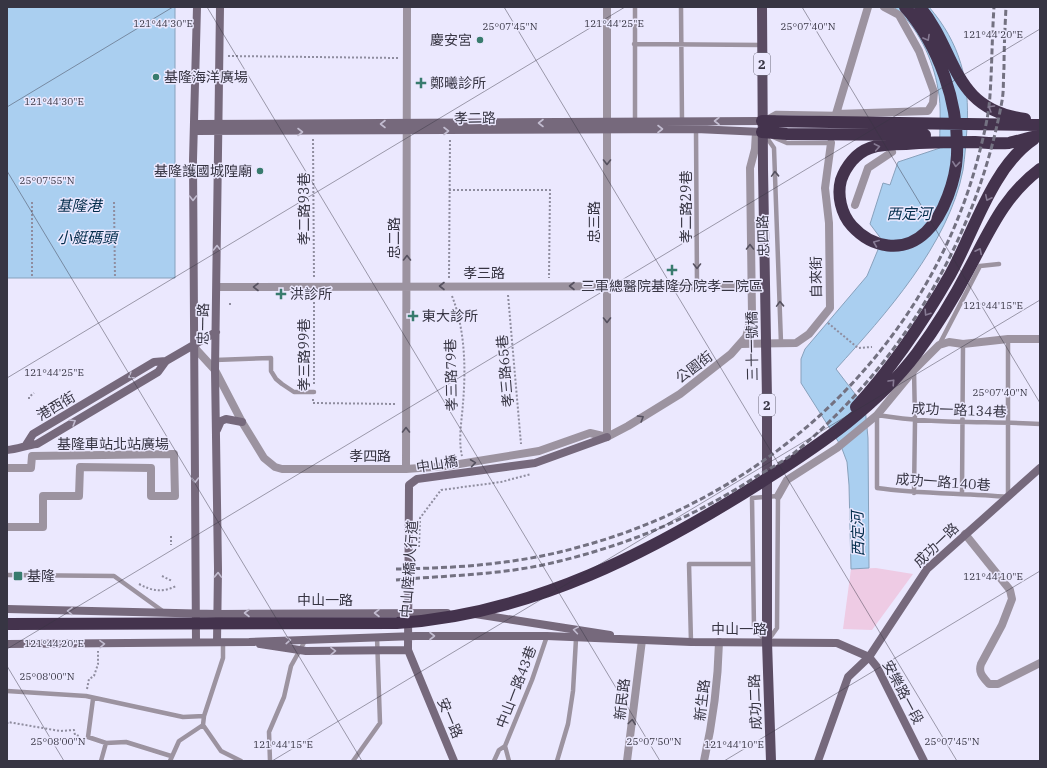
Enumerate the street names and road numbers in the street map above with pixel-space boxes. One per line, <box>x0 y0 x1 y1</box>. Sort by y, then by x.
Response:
road number: 2 <box>754 53 770 75</box>
street label: 孝二路 <box>454 109 496 127</box>
street label: 孝二路29巷 <box>677 171 695 243</box>
street label: 孝二路93巷 <box>295 173 313 245</box>
street label: 忠三路 <box>585 201 603 243</box>
street label: 忠四路 <box>753 215 773 257</box>
street label: 忠二路 <box>385 217 403 259</box>
street label: 自來街 <box>807 256 825 298</box>
street label: 孝三路 <box>463 264 505 282</box>
street label: 忠一路 <box>194 303 212 345</box>
street label: 三十一號橋 <box>742 311 762 381</box>
street label: 孝三路99巷 <box>295 319 313 391</box>
street label: 孝三路65巷 <box>493 334 517 408</box>
street label: 孝三路79巷 <box>441 338 461 412</box>
street label: 公園街 <box>672 347 716 387</box>
street label: 港西街 <box>33 387 79 425</box>
road number: 2 <box>759 394 775 416</box>
street label: 成功一路134巷 <box>911 399 1007 421</box>
street label: 基隆車站北站廣場 <box>57 435 169 453</box>
street label: 孝四路 <box>349 447 391 465</box>
street label: 中山橋 <box>415 452 459 476</box>
street label: 成功一路140巷 <box>895 470 991 494</box>
street label: 中山陸橋人行道 <box>397 519 421 619</box>
street label: 成功一路 <box>910 519 962 571</box>
street label: 中山一路 <box>297 591 353 609</box>
street label: 中山一路 <box>711 620 767 638</box>
street label: 中山一路43巷 <box>492 643 540 731</box>
street label: 安樂路一段 <box>879 657 927 727</box>
street label: 成功二路 <box>745 674 765 730</box>
street label: 新民路 <box>611 677 633 721</box>
street label: 新生路 <box>691 678 713 722</box>
street label: 安一路 <box>434 695 466 741</box>

